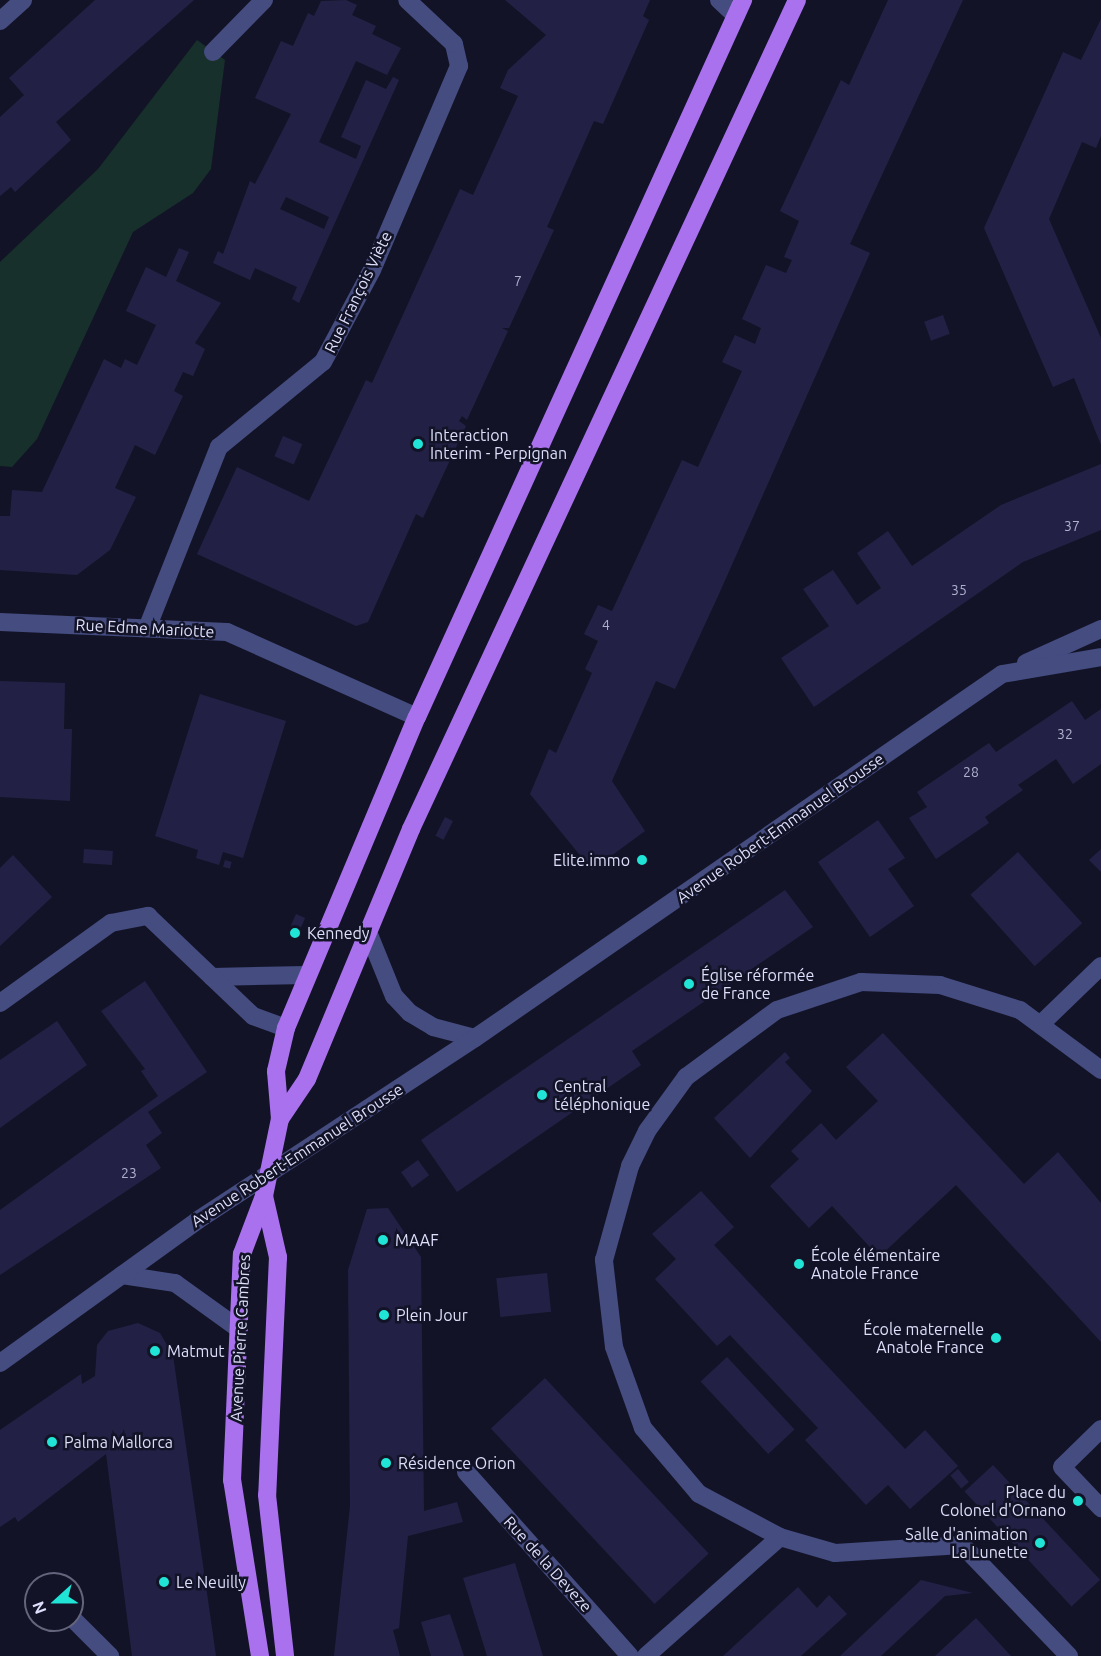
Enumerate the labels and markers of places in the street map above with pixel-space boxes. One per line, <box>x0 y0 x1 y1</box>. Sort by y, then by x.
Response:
place label: Interaction Interim - Perpignan <box>430 425 567 463</box>
marker: Interaction Interim - Perpignan <box>411 437 425 451</box>
place label: Elite.immo <box>553 850 630 870</box>
marker: Elite.immo <box>635 853 649 867</box>
place label: Kennedy <box>307 923 370 943</box>
marker: Kennedy <box>288 926 302 940</box>
place label: Église réformée de France <box>701 965 814 1003</box>
marker: Église réformée de France <box>682 977 696 991</box>
place label: Central téléphonique <box>554 1076 650 1114</box>
marker: Central téléphonique <box>535 1088 549 1102</box>
place label: MAAF <box>395 1230 439 1250</box>
marker: MAAF <box>376 1233 390 1247</box>
place label: École élémentaire Anatole France <box>811 1245 940 1283</box>
marker: École élémentaire Anatole France <box>792 1257 806 1271</box>
place label: Plein Jour <box>396 1305 468 1325</box>
marker: Plein Jour <box>377 1308 391 1322</box>
place label: École maternelle Anatole France <box>863 1319 984 1357</box>
marker: École maternelle Anatole France <box>989 1331 1003 1345</box>
place label: Matmut <box>167 1341 225 1361</box>
marker: Matmut <box>148 1344 162 1358</box>
place label: Palma Mallorca <box>64 1432 173 1452</box>
marker: Palma Mallorca <box>45 1435 59 1449</box>
place label: Résidence Orion <box>398 1453 516 1473</box>
marker: Résidence Orion <box>379 1456 393 1470</box>
place label: Place du Colonel d'Ornano <box>940 1482 1066 1520</box>
marker: Place du Colonel d'Ornano <box>1071 1494 1085 1508</box>
place label: Salle d'animation La Lunette <box>905 1524 1028 1562</box>
marker: Salle d'animation La Lunette <box>1033 1536 1047 1550</box>
place label: Le Neuilly <box>176 1572 246 1592</box>
marker: Le Neuilly <box>157 1575 171 1589</box>

